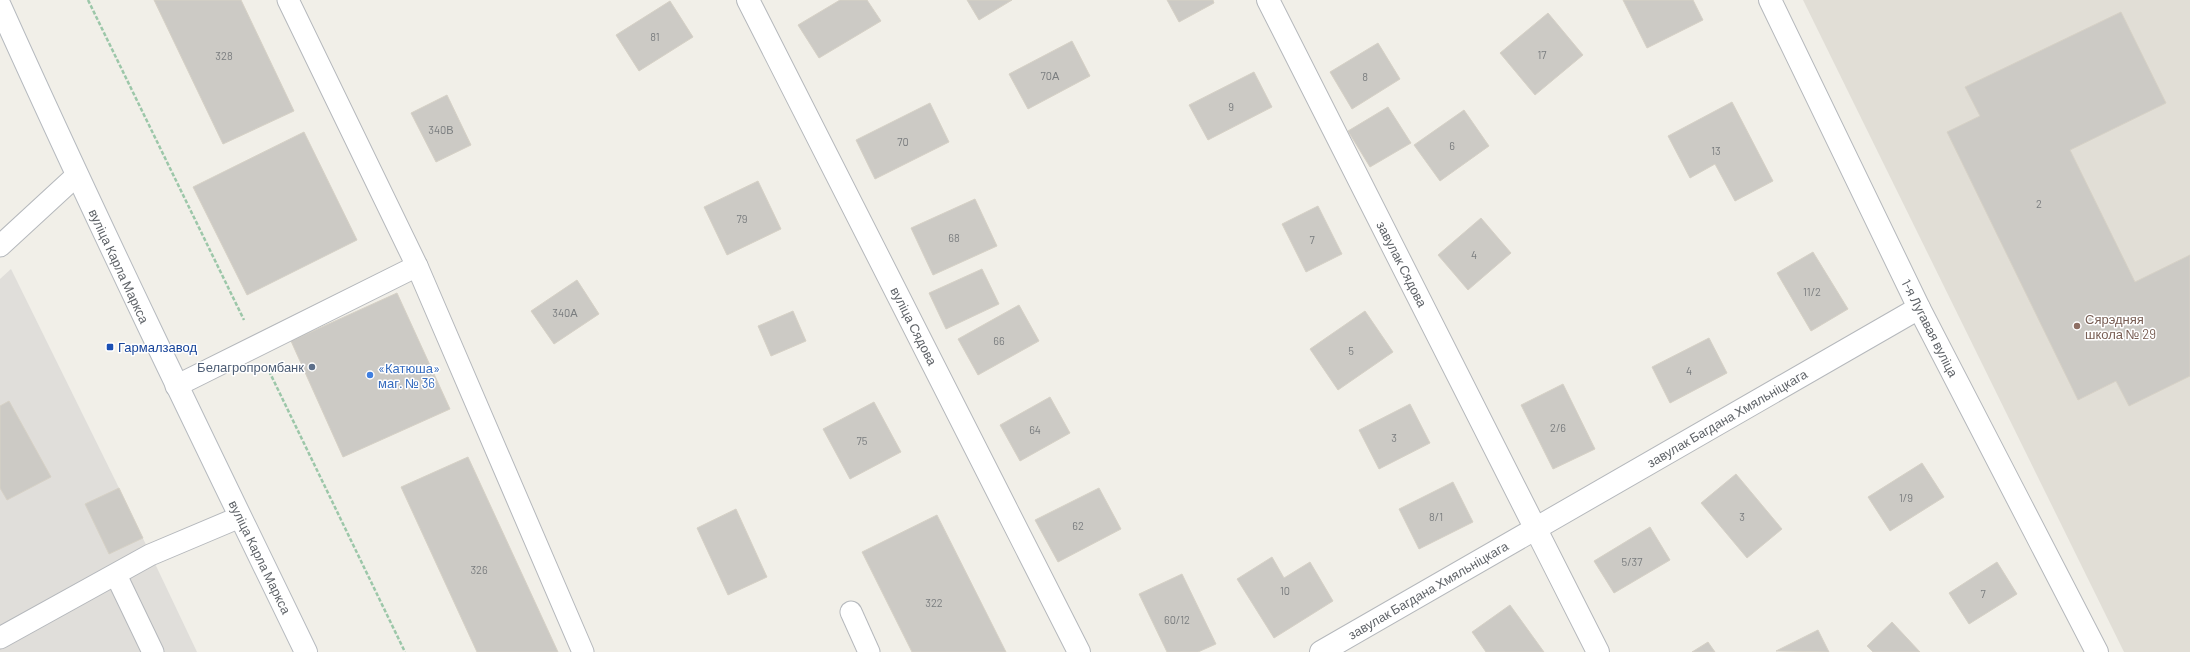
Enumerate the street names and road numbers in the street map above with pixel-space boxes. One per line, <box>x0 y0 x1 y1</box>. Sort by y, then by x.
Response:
street label: вуліца Карла Маркса <box>85 206 153 327</box>
street label: завулак Сядова <box>1373 218 1431 310</box>
street label: 1-я Лугавая вуліца <box>1898 276 1962 380</box>
street label: вуліца Сядова <box>887 284 941 369</box>
street label: завулак Багдана Хмяльніцкага <box>1644 365 1811 470</box>
street label: вуліца Карла Маркса <box>226 498 295 617</box>
street label: завулак Багдана Хмяльніцкага <box>1345 537 1512 642</box>

